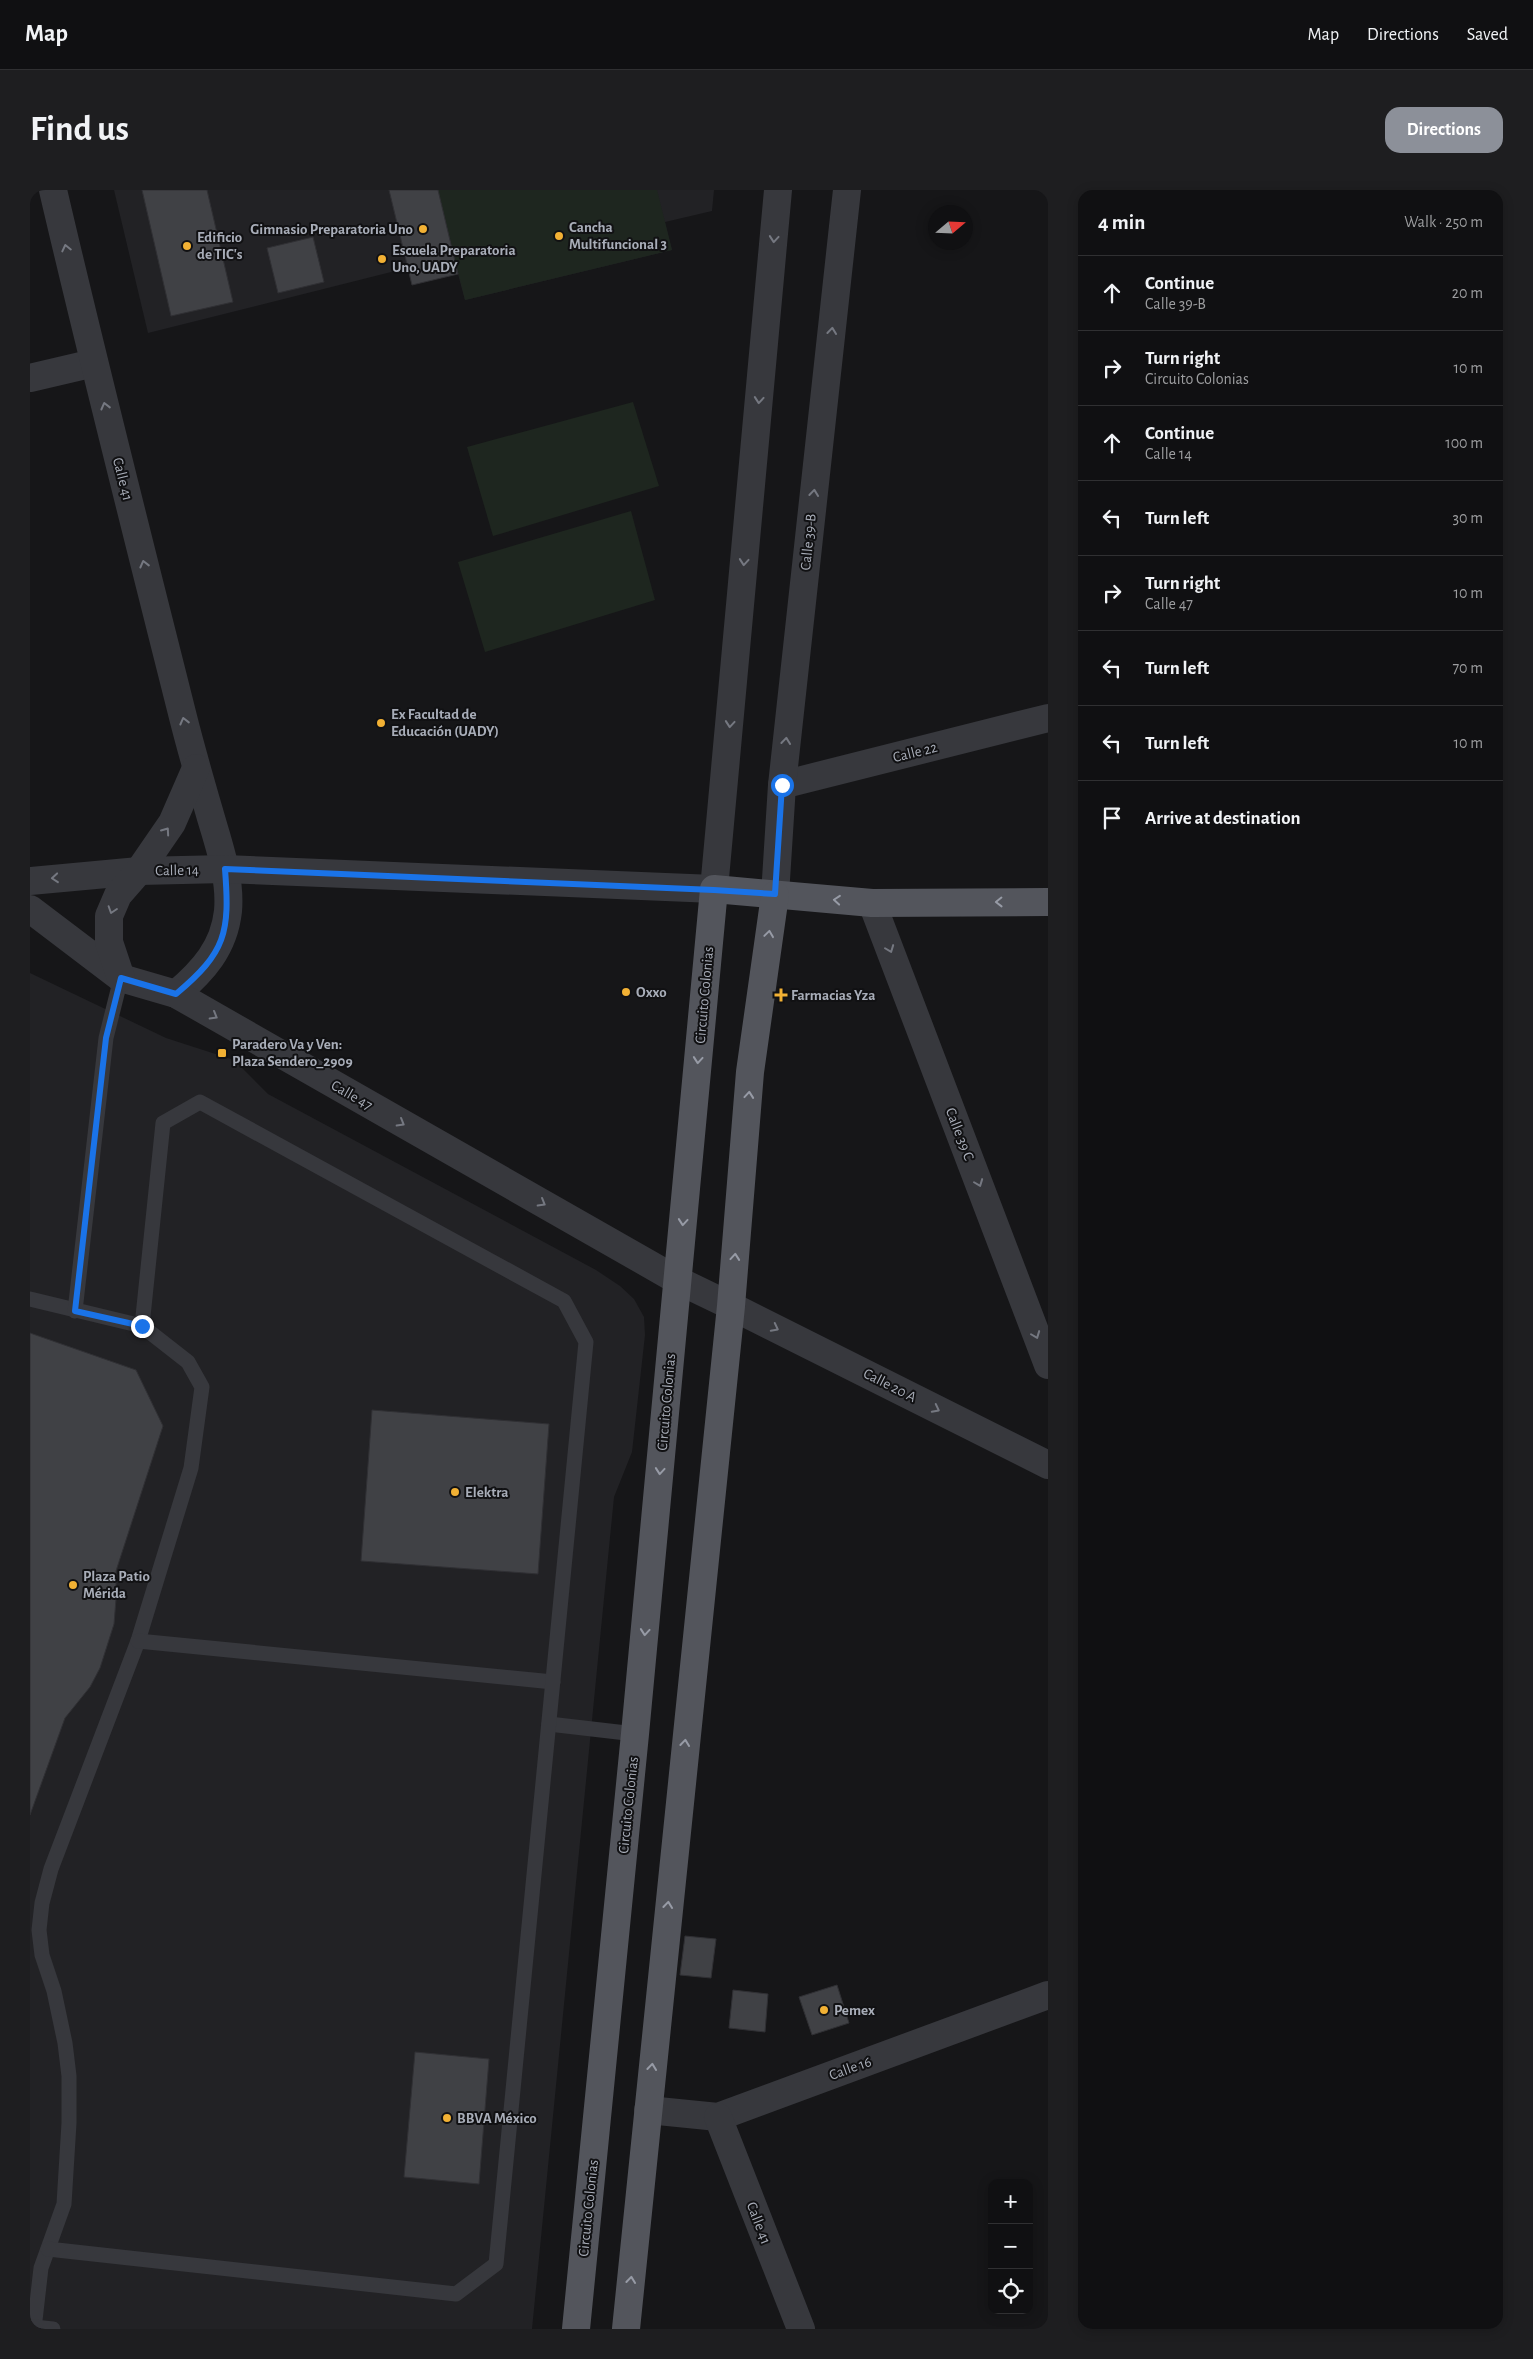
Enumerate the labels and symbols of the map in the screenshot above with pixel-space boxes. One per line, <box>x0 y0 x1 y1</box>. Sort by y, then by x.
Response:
north arrow <box>928 205 973 250</box>
place label: Cancha Multifuncional 3 <box>569 220 667 252</box>
place label: Gimnasio Preparatoria Uno <box>250 222 413 237</box>
marker: Gimnasio Preparatoria Uno <box>417 223 429 235</box>
place label: Edificio de TIC's <box>197 230 243 262</box>
marker: Cancha Multifuncional 3 <box>553 230 565 242</box>
one-way arrow <box>769 235 780 243</box>
marker: Edificio de TIC's <box>181 240 193 252</box>
place label: Escuela Preparatoria Uno, UADY <box>392 243 516 275</box>
one-way arrow <box>61 244 72 253</box>
marker: Escuela Preparatoria Uno, UADY <box>376 253 388 265</box>
one-way arrow <box>826 327 837 335</box>
one-way arrow <box>754 397 765 405</box>
one-way arrow <box>100 402 110 411</box>
street label: Calle 41 <box>110 456 135 502</box>
one-way arrow <box>808 488 819 496</box>
street label: Calle 39-B <box>798 513 819 571</box>
one-way arrow <box>739 558 750 566</box>
one-way arrow <box>140 560 150 568</box>
place label: Ex Facultad de Educación (UADY) <box>391 707 499 739</box>
marker: Ex Facultad de Educación (UADY) <box>375 717 387 729</box>
one-way arrow <box>180 718 190 726</box>
one-way arrow <box>724 720 735 728</box>
one-way arrow <box>781 737 792 745</box>
street label: Calle 22 <box>891 740 939 765</box>
route start <box>771 774 794 797</box>
one-way arrow <box>160 827 169 836</box>
street label: Calle 14 <box>155 863 199 878</box>
one-way arrow <box>51 872 59 883</box>
one-way arrow <box>833 895 841 906</box>
one-way arrow <box>995 897 1003 907</box>
one-way arrow <box>108 906 118 914</box>
one-way arrow <box>763 930 774 938</box>
one-way arrow <box>884 944 894 953</box>
street label: Circuito Colonias <box>693 946 716 1044</box>
place label: Oxxo <box>636 985 667 1000</box>
marker: Oxxo <box>620 986 632 998</box>
place label: Farmacias Yza <box>791 988 875 1003</box>
marker: Farmacias Yza <box>775 989 787 1001</box>
one-way arrow <box>209 1010 218 1020</box>
place label: Paradero Va y Ven: Plaza Sendero_2909 <box>232 1037 353 1069</box>
marker: Paradero Va y Ven: Plaza Sendero_2909 <box>216 1047 228 1059</box>
one-way arrow <box>693 1056 704 1064</box>
street label: Calle 47 <box>329 1078 375 1113</box>
one-way arrow <box>743 1091 754 1099</box>
street label: Calle 39 C <box>943 1106 976 1163</box>
one-way arrow <box>396 1116 405 1126</box>
one-way arrow <box>973 1178 983 1186</box>
one-way arrow <box>537 1197 546 1207</box>
one-way arrow <box>678 1218 689 1226</box>
one-way arrow <box>730 1253 741 1261</box>
route end <box>131 1315 154 1338</box>
one-way arrow <box>770 1322 779 1332</box>
one-way arrow <box>1030 1330 1040 1338</box>
street label: Circuito Colonias <box>655 1353 678 1451</box>
street label: Calle 20 A <box>861 1366 919 1405</box>
one-way arrow <box>931 1403 940 1413</box>
one-way arrow <box>654 1467 665 1475</box>
place label: Elektra <box>465 1485 509 1500</box>
marker: Elektra <box>449 1486 461 1498</box>
place label: Plaza Patio Mérida <box>83 1569 150 1601</box>
marker: Plaza Patio Mérida <box>67 1579 79 1591</box>
one-way arrow <box>639 1629 650 1637</box>
one-way arrow <box>679 1739 690 1747</box>
street label: Circuito Colonias <box>616 1756 641 1854</box>
one-way arrow <box>663 1901 674 1909</box>
place label: Pemex <box>834 2003 875 2018</box>
marker: Pemex <box>818 2004 830 2016</box>
street label: Calle 16 <box>827 2054 873 2083</box>
one-way arrow <box>647 2062 658 2070</box>
place label: BBVA México <box>457 2111 537 2126</box>
marker: BBVA México <box>441 2112 453 2124</box>
street label: Circuito Colonias <box>576 2159 601 2257</box>
street label: Calle 41 <box>744 2200 773 2246</box>
one-way arrow <box>625 2276 636 2284</box>

